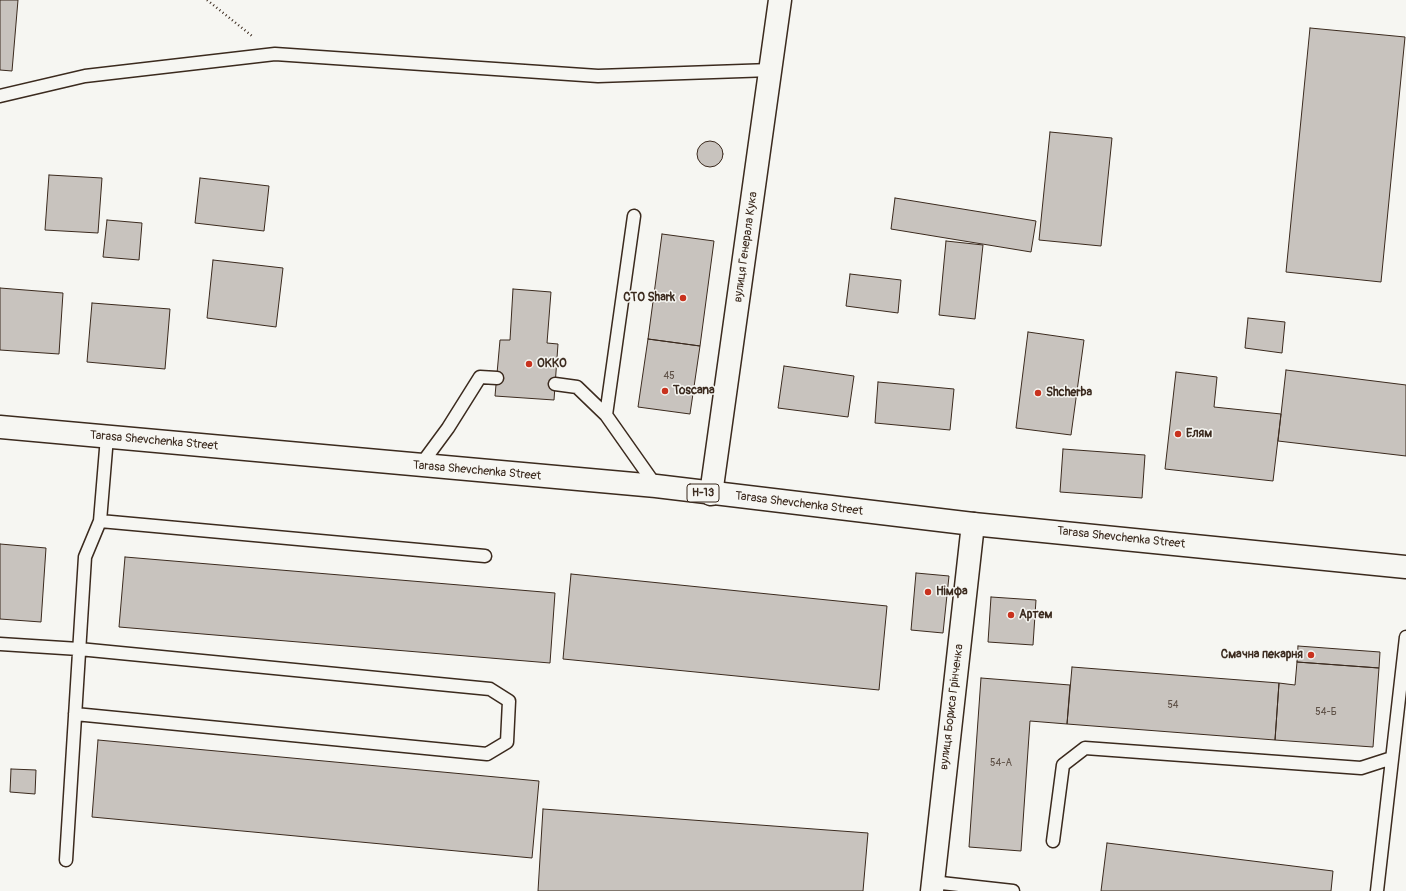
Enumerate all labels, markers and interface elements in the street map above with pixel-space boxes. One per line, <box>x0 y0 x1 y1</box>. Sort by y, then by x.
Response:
street label: вулиця Генерала Кука <box>731 191 761 303</box>
place label: СТО Shark <box>623 291 675 305</box>
marker: СТО Shark <box>678 293 688 303</box>
place label: OKKO <box>537 357 567 371</box>
marker: OKKO <box>524 359 534 369</box>
house number: 45 <box>663 370 675 382</box>
place label: Toscana <box>673 384 715 398</box>
marker: Toscana <box>660 386 670 396</box>
place label: Shcherba <box>1046 386 1092 400</box>
marker: Shcherba <box>1033 388 1043 398</box>
place label: Елям <box>1186 427 1212 441</box>
street label: Tarasa Shevchenka Street <box>89 428 219 454</box>
marker: Елям <box>1173 429 1183 439</box>
street label: Tarasa Shevchenka Street <box>412 458 542 484</box>
road number: Н-13 <box>687 484 719 502</box>
street label: Tarasa Shevchenka Street <box>734 489 864 519</box>
street label: Tarasa Shevchenka Street <box>1056 524 1186 552</box>
place label: Німфа <box>936 585 968 599</box>
marker: Німфа <box>923 587 933 597</box>
place label: Артем <box>1019 608 1052 622</box>
marker: Артем <box>1006 610 1016 620</box>
street label: вулиця Бориса Грінченка <box>937 643 967 771</box>
place label: Смачна пекарня <box>1221 648 1303 662</box>
marker: Смачна пекарня <box>1306 650 1316 660</box>
house number: 54 <box>1167 699 1179 711</box>
house number: 54-Б <box>1315 706 1337 718</box>
house number: 54-А <box>990 757 1012 769</box>

